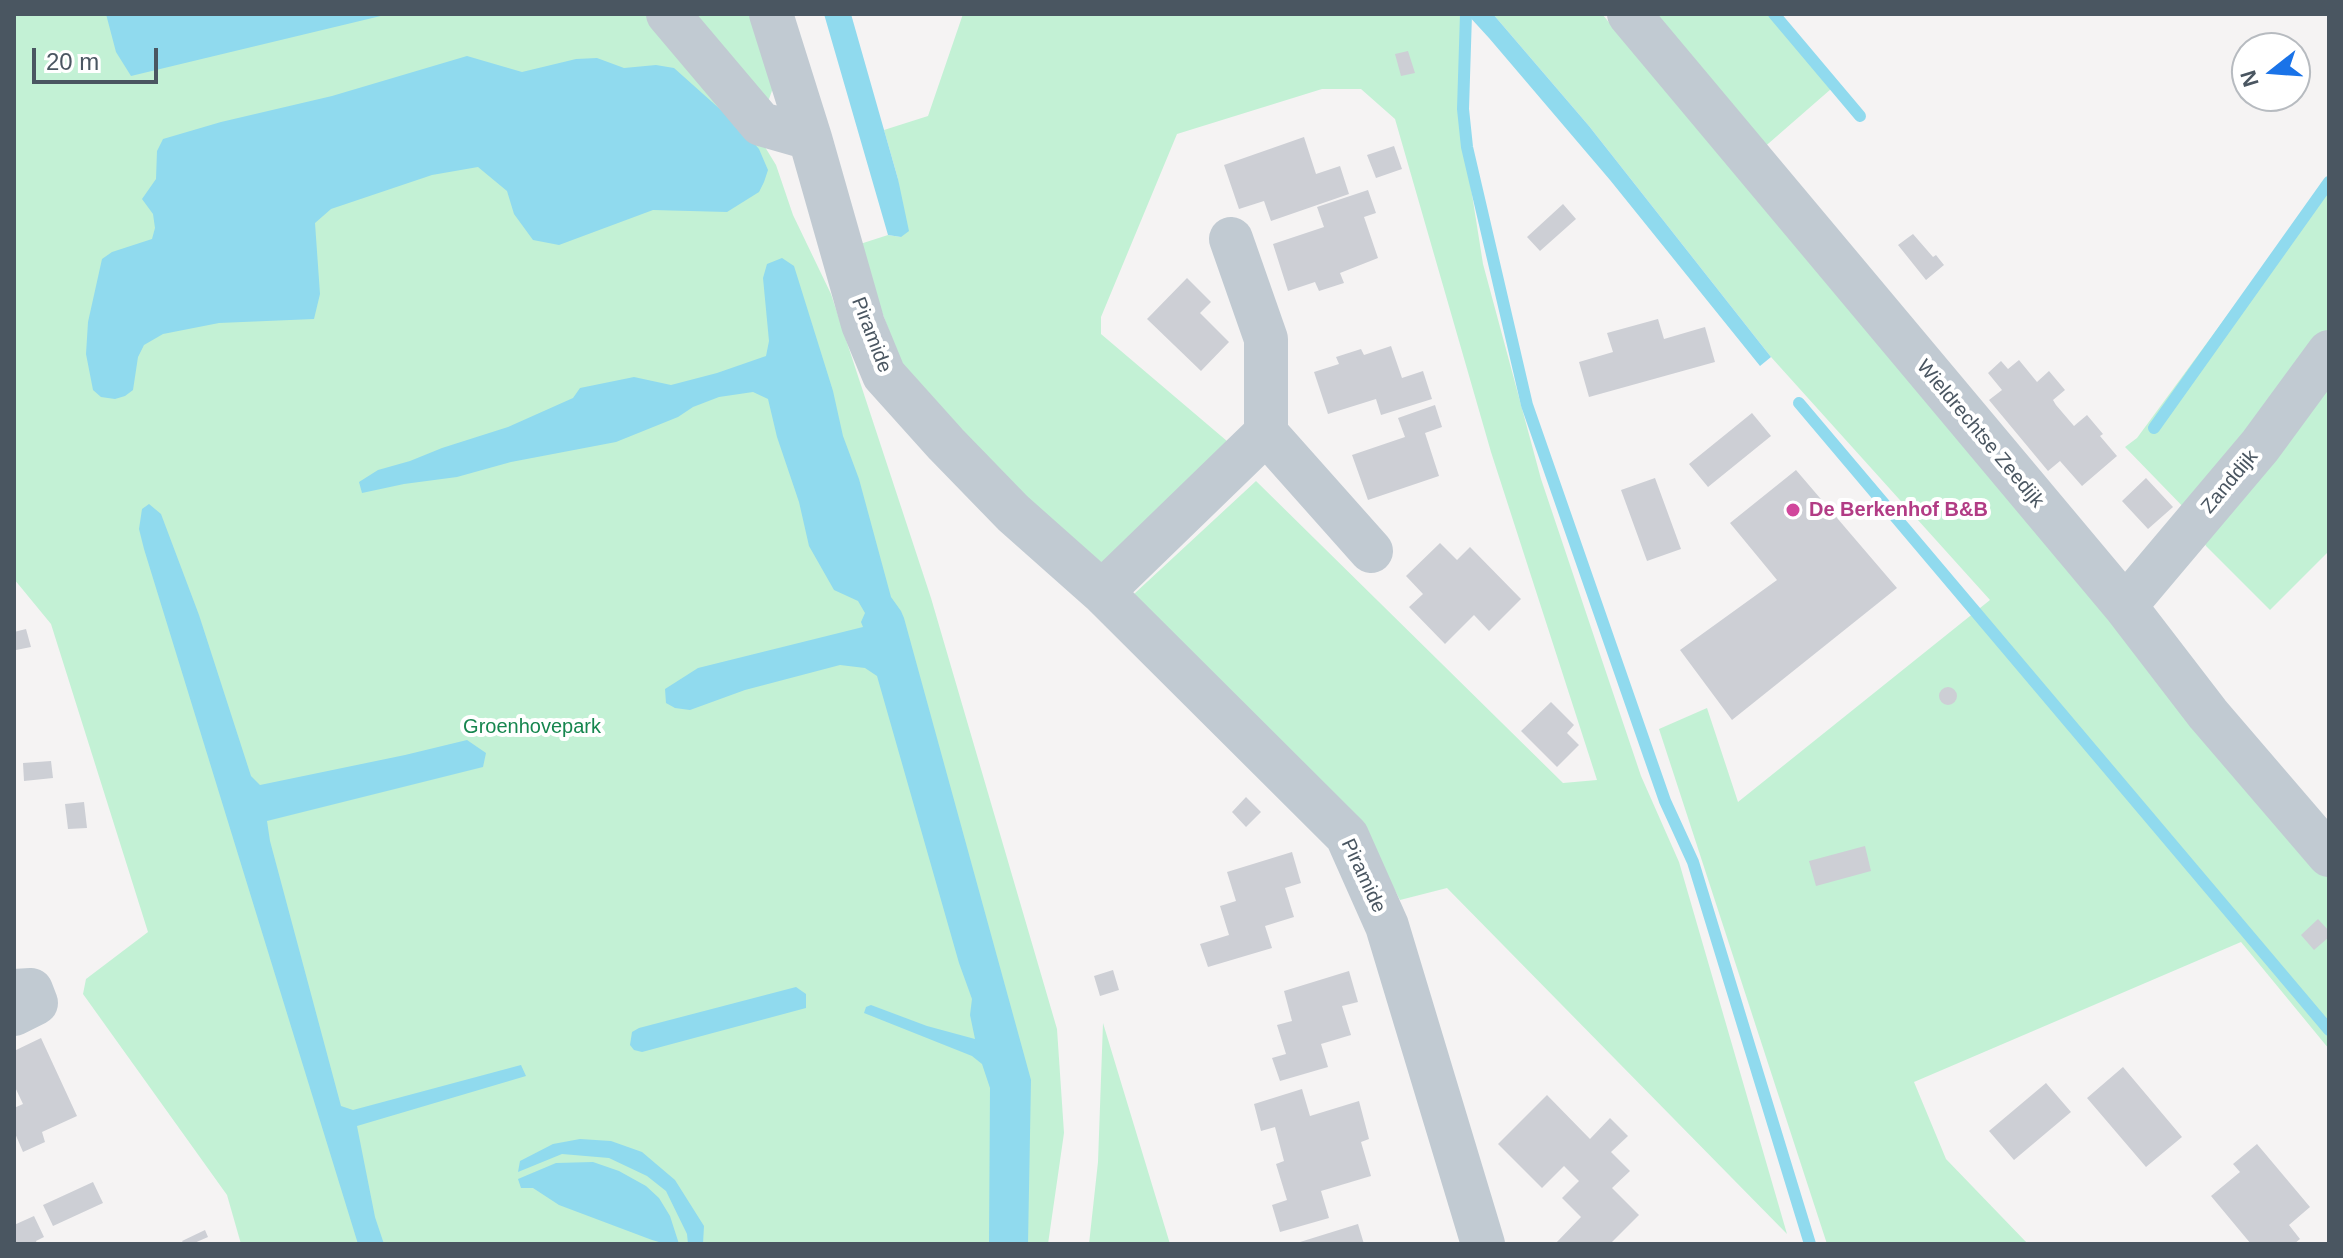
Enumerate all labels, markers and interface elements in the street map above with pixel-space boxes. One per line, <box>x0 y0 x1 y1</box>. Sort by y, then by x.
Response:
scale bar <box>36 32 162 82</box>
north arrow <box>2231 32 2311 112</box>
text: 20 m <box>46 48 99 75</box>
text: N <box>2235 67 2264 90</box>
street label: Piramide <box>846 294 896 376</box>
street label: Wieldrechtse Zeedijk <box>1911 355 2049 513</box>
street label: Zanddijk <box>2197 445 2263 519</box>
place label: De Berkenhof B&B <box>1809 498 1988 522</box>
marker: De Berkenhof B&B <box>1784 501 1802 519</box>
park label: Groenhovepark <box>463 715 601 739</box>
street label: Piramide <box>1335 835 1391 917</box>

